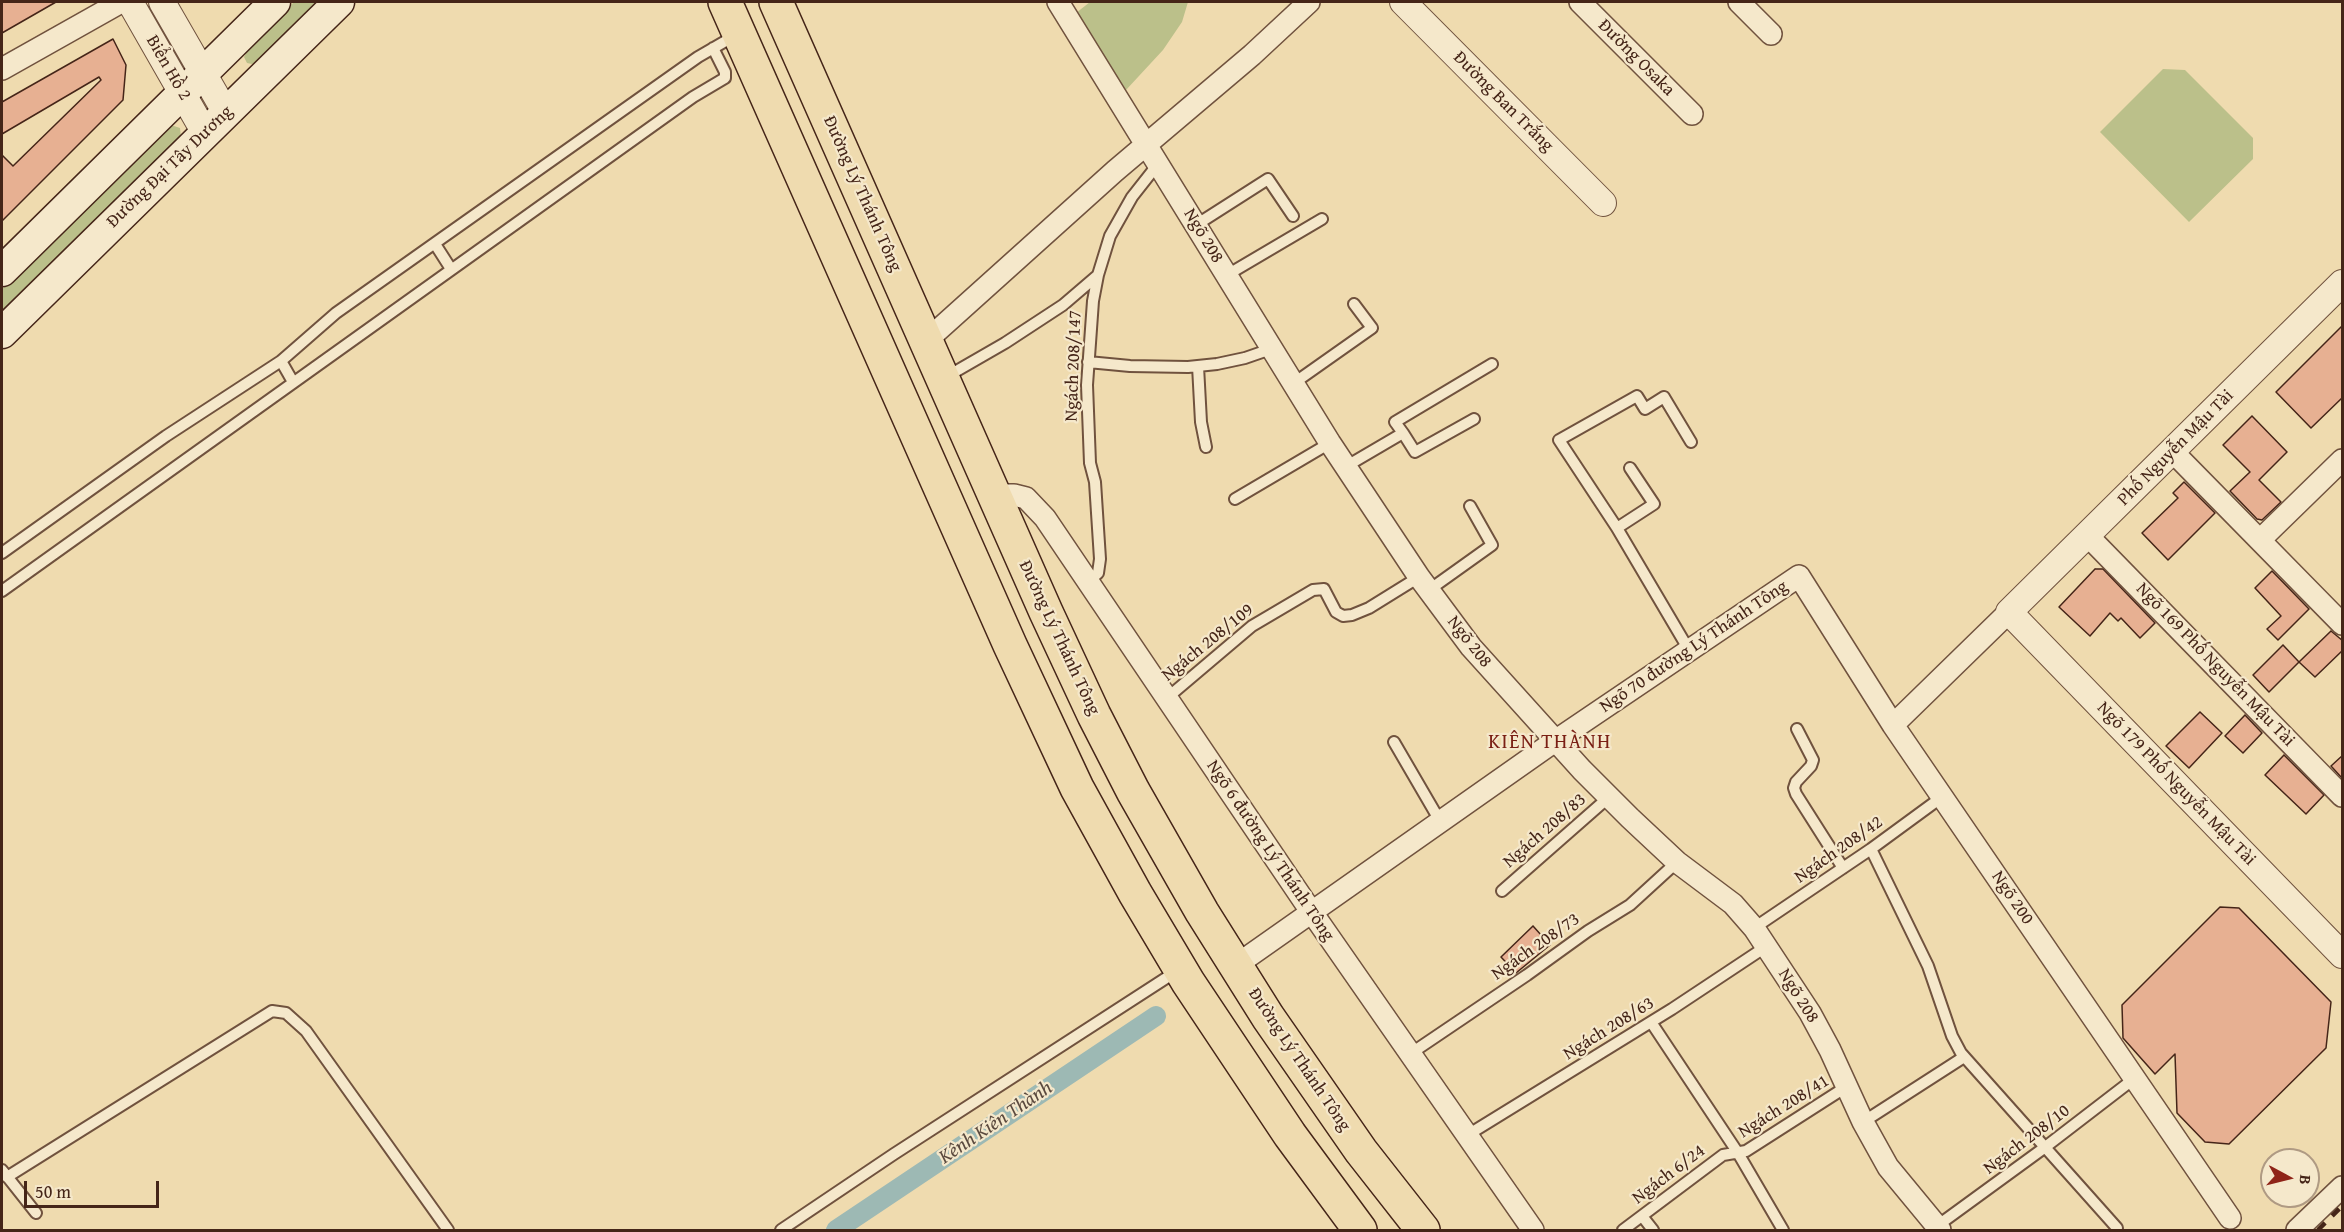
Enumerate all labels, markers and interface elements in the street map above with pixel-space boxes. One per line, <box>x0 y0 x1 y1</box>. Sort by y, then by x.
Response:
street label: Đường Osaka <box>1593 15 1679 101</box>
street label: Biển Hồ 2 <box>141 32 195 104</box>
street label: Đường Ban Trắng <box>1448 47 1558 157</box>
street label: Đường Đại Tây Dương <box>103 101 237 233</box>
street label: Đường Lý Thánh Tông <box>818 113 906 275</box>
street label: Ngõ 208 <box>1178 205 1228 267</box>
street label: Ngách 208/147 <box>1061 310 1087 422</box>
street label: Phố Nguyễn Mậu Tài <box>2113 385 2239 511</box>
street label: Đường Lý Thánh Tông <box>1014 557 1104 719</box>
street label: Ngõ 70 đường Lý Thánh Tông <box>1596 576 1792 718</box>
street label: Ngõ 169 Phố Nguyễn Mậu Tài <box>2131 579 2299 751</box>
street label: Ngách 208/109 <box>1158 600 1258 686</box>
street label: Ngõ 208 <box>1442 612 1496 672</box>
street label: Ngõ 179 Phố Nguyễn Mậu Tài <box>2092 698 2260 870</box>
district label: KIÊN THÀNH <box>1488 731 1612 755</box>
street label: Ngõ 6 đường Lý Thánh Tông <box>1201 756 1339 946</box>
street label: Ngách 208/83 <box>1499 789 1591 873</box>
street label: Ngách 208/42 <box>1791 812 1887 888</box>
street label: Ngõ 200 <box>1986 867 2038 929</box>
street label: Ngách 208/73 <box>1488 909 1584 985</box>
street label: Ngõ 208 <box>1773 965 1823 1027</box>
street label: Đường Lý Thánh Tông <box>1243 984 1355 1136</box>
street label: Ngách 208/63 <box>1560 993 1658 1065</box>
street label: Ngách 208/41 <box>1735 1071 1833 1143</box>
water label: Kênh Kiên Thành <box>935 1076 1057 1170</box>
street label: Ngách 208/10 <box>1979 1100 2075 1180</box>
street label: Ngách 6/24 <box>1628 1141 1710 1209</box>
north arrow <box>2260 1148 2320 1208</box>
scale bar <box>27 1169 162 1207</box>
text: B <box>2293 1174 2318 1186</box>
text: 50 m <box>35 1178 71 1205</box>

